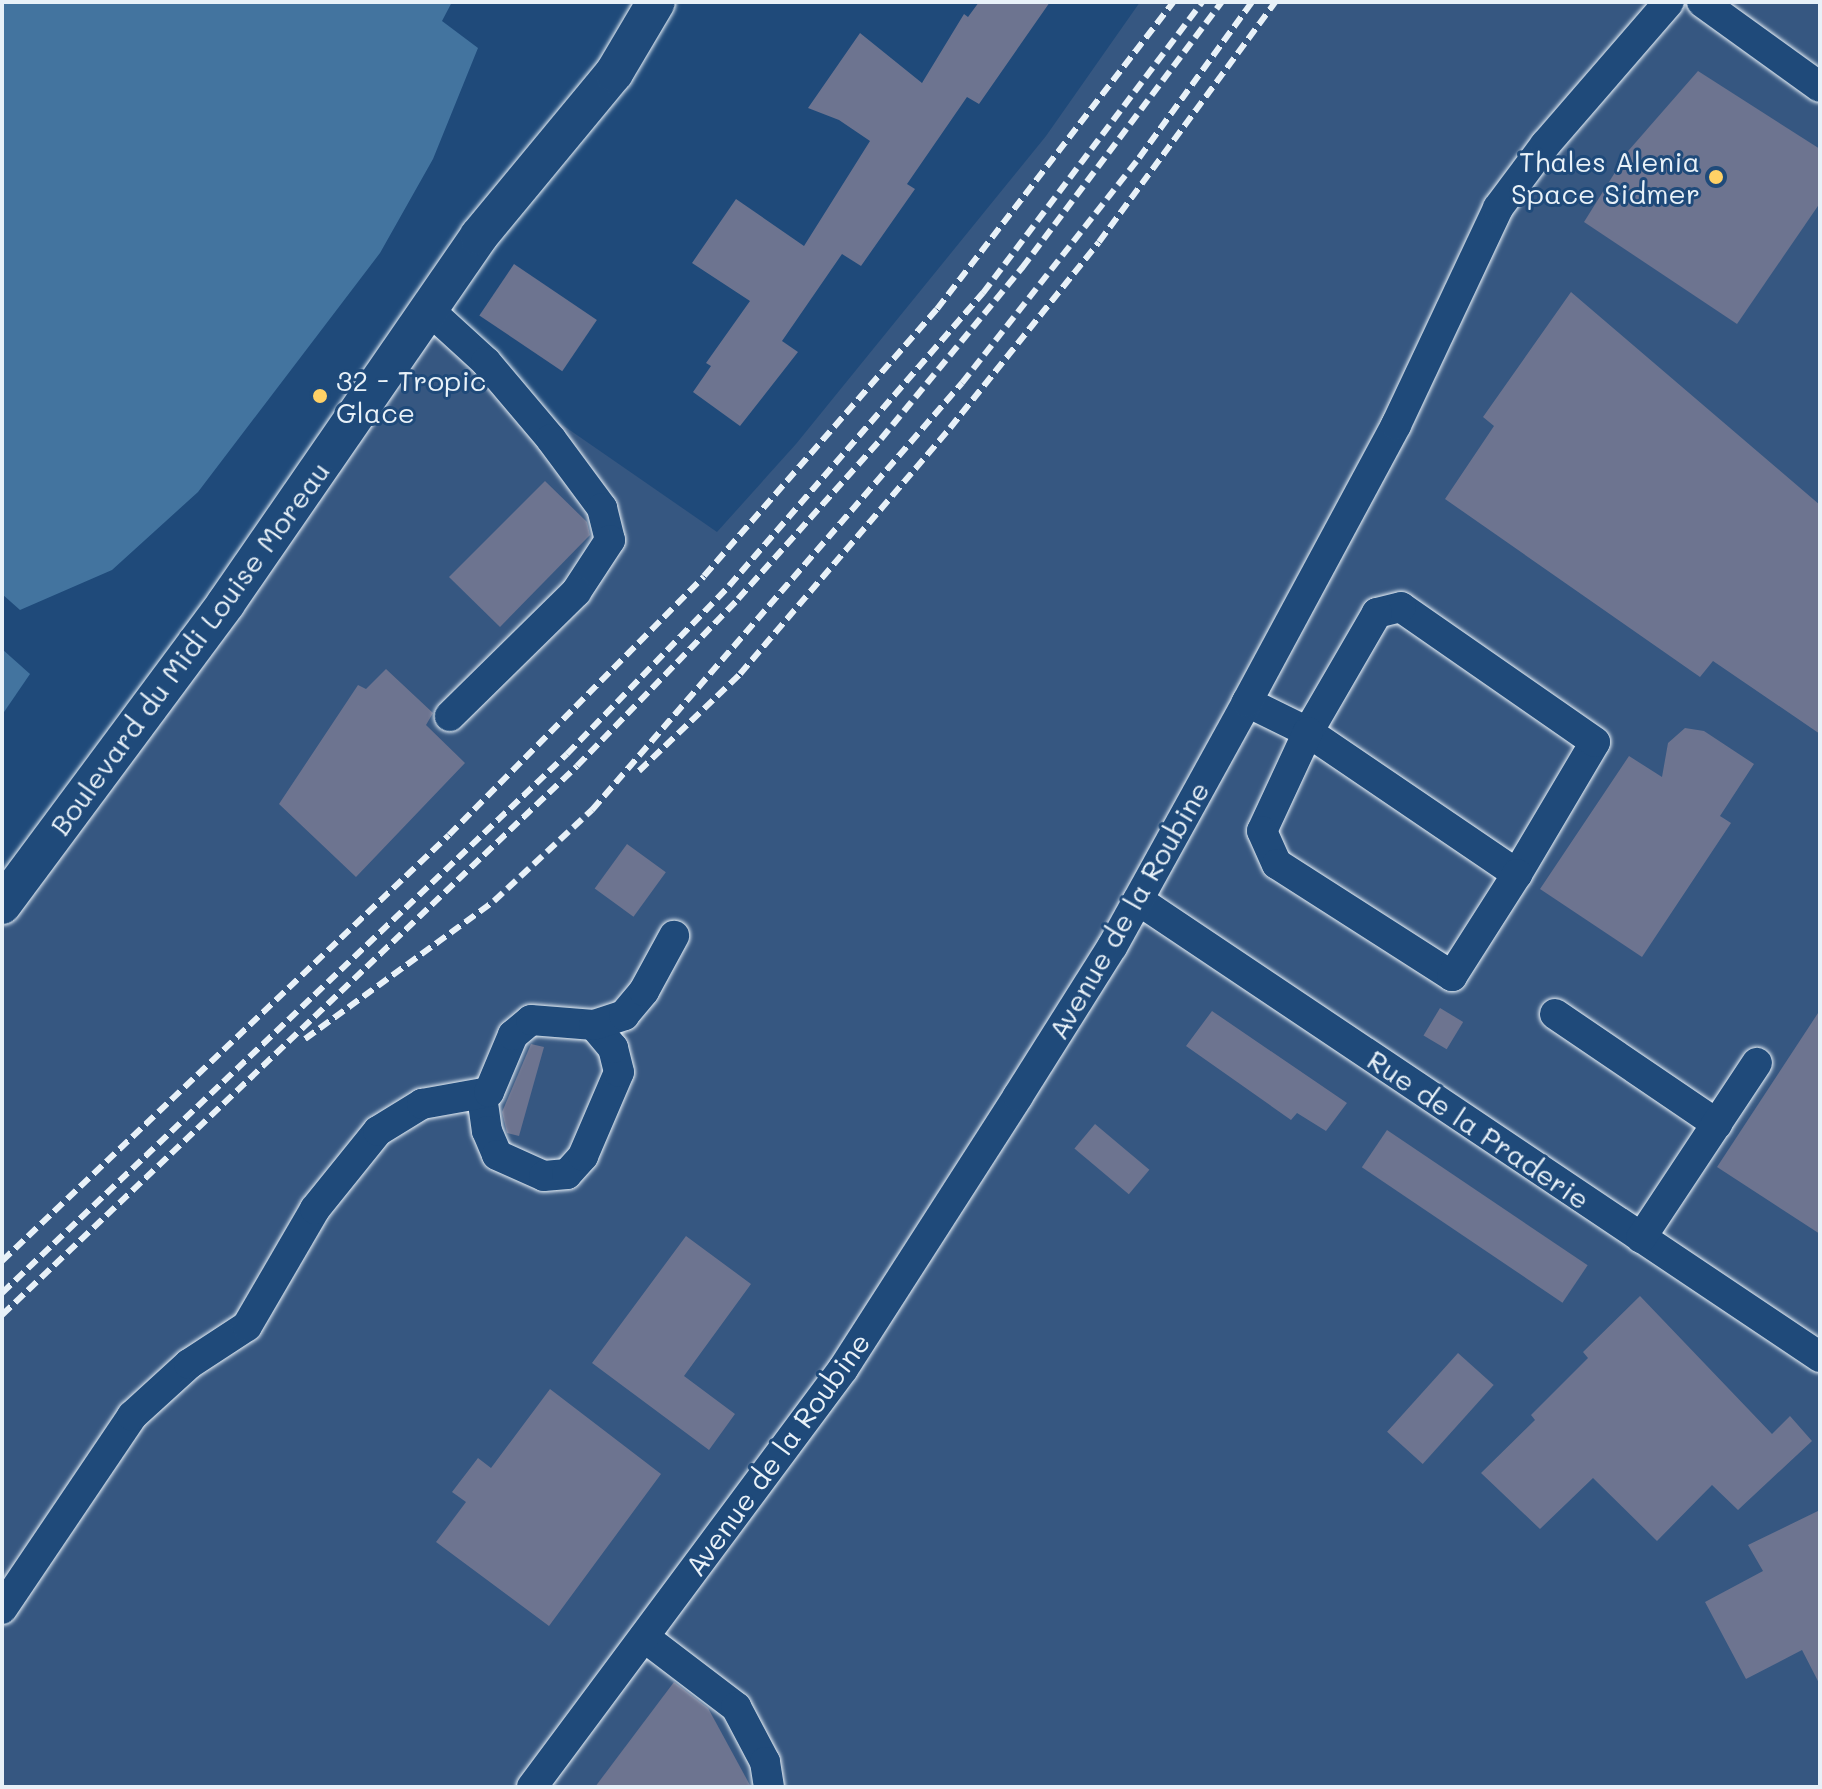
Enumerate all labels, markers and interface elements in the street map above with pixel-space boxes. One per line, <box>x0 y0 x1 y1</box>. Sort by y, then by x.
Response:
place label: Thales Alenia Space Sidmer <box>1511 144 1700 210</box>
marker: Thales Alenia Space Sidmer <box>1707 168 1725 186</box>
place label: 32 - Tropic Glace <box>336 363 486 429</box>
marker: 32 - Tropic Glace <box>311 387 329 405</box>
street label: Boulevard du Midi Louise Moreau <box>42 455 336 841</box>
street label: Avenue de la Roubine <box>1040 775 1216 1045</box>
street label: Rue de la Praderie <box>1362 1042 1596 1216</box>
street label: Avenue de la Roubine <box>677 1326 877 1582</box>

